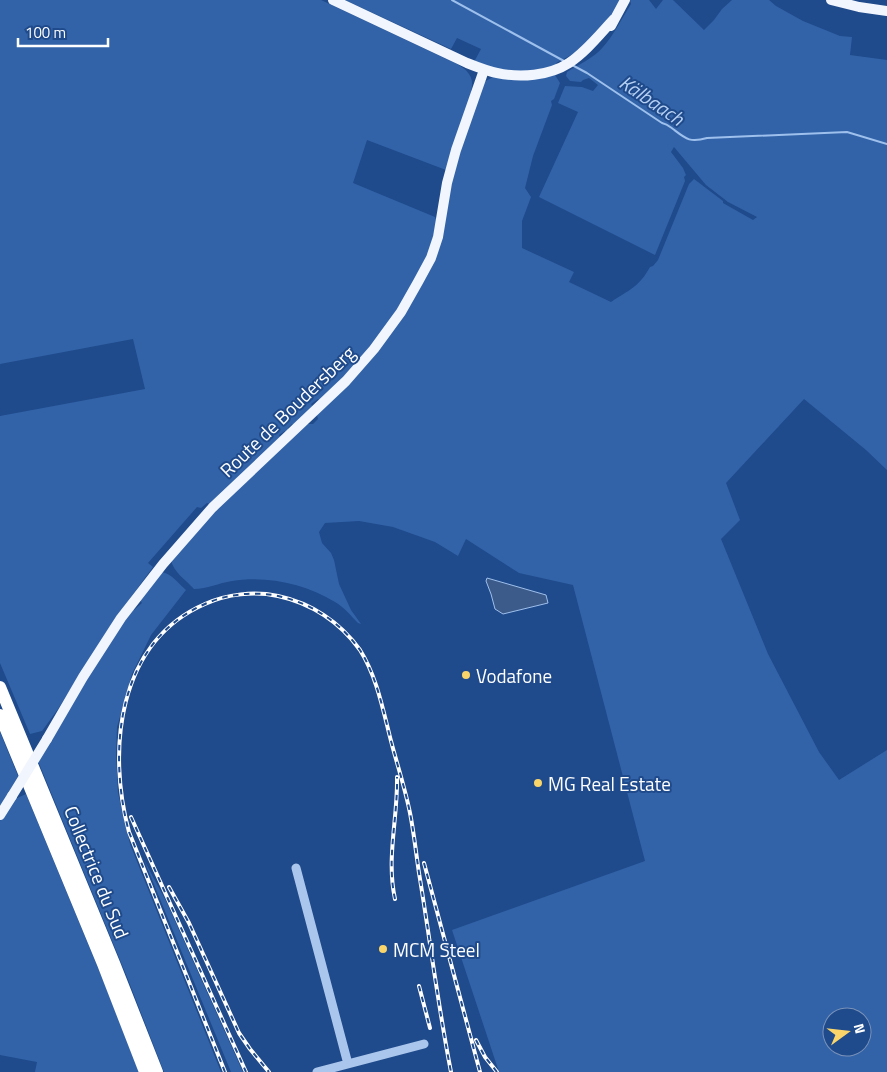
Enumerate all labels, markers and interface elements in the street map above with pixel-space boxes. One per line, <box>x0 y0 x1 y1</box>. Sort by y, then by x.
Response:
scale bar <box>18 15 108 47</box>
text: 100 m <box>25 21 66 44</box>
water label: Kälbaach <box>613 67 692 134</box>
street label: Route de Boudersberg <box>213 338 361 483</box>
place label: Vodafone <box>476 661 552 690</box>
marker: Vodafone <box>460 669 472 681</box>
place label: MG Real Estate <box>548 769 671 798</box>
marker: MG Real Estate <box>532 777 544 789</box>
street label: Collectrice du Sud <box>57 801 137 943</box>
place label: MCM Steel <box>393 935 480 964</box>
marker: MCM Steel <box>377 943 389 955</box>
north arrow <box>822 1007 872 1057</box>
text: N <box>849 1021 871 1036</box>

